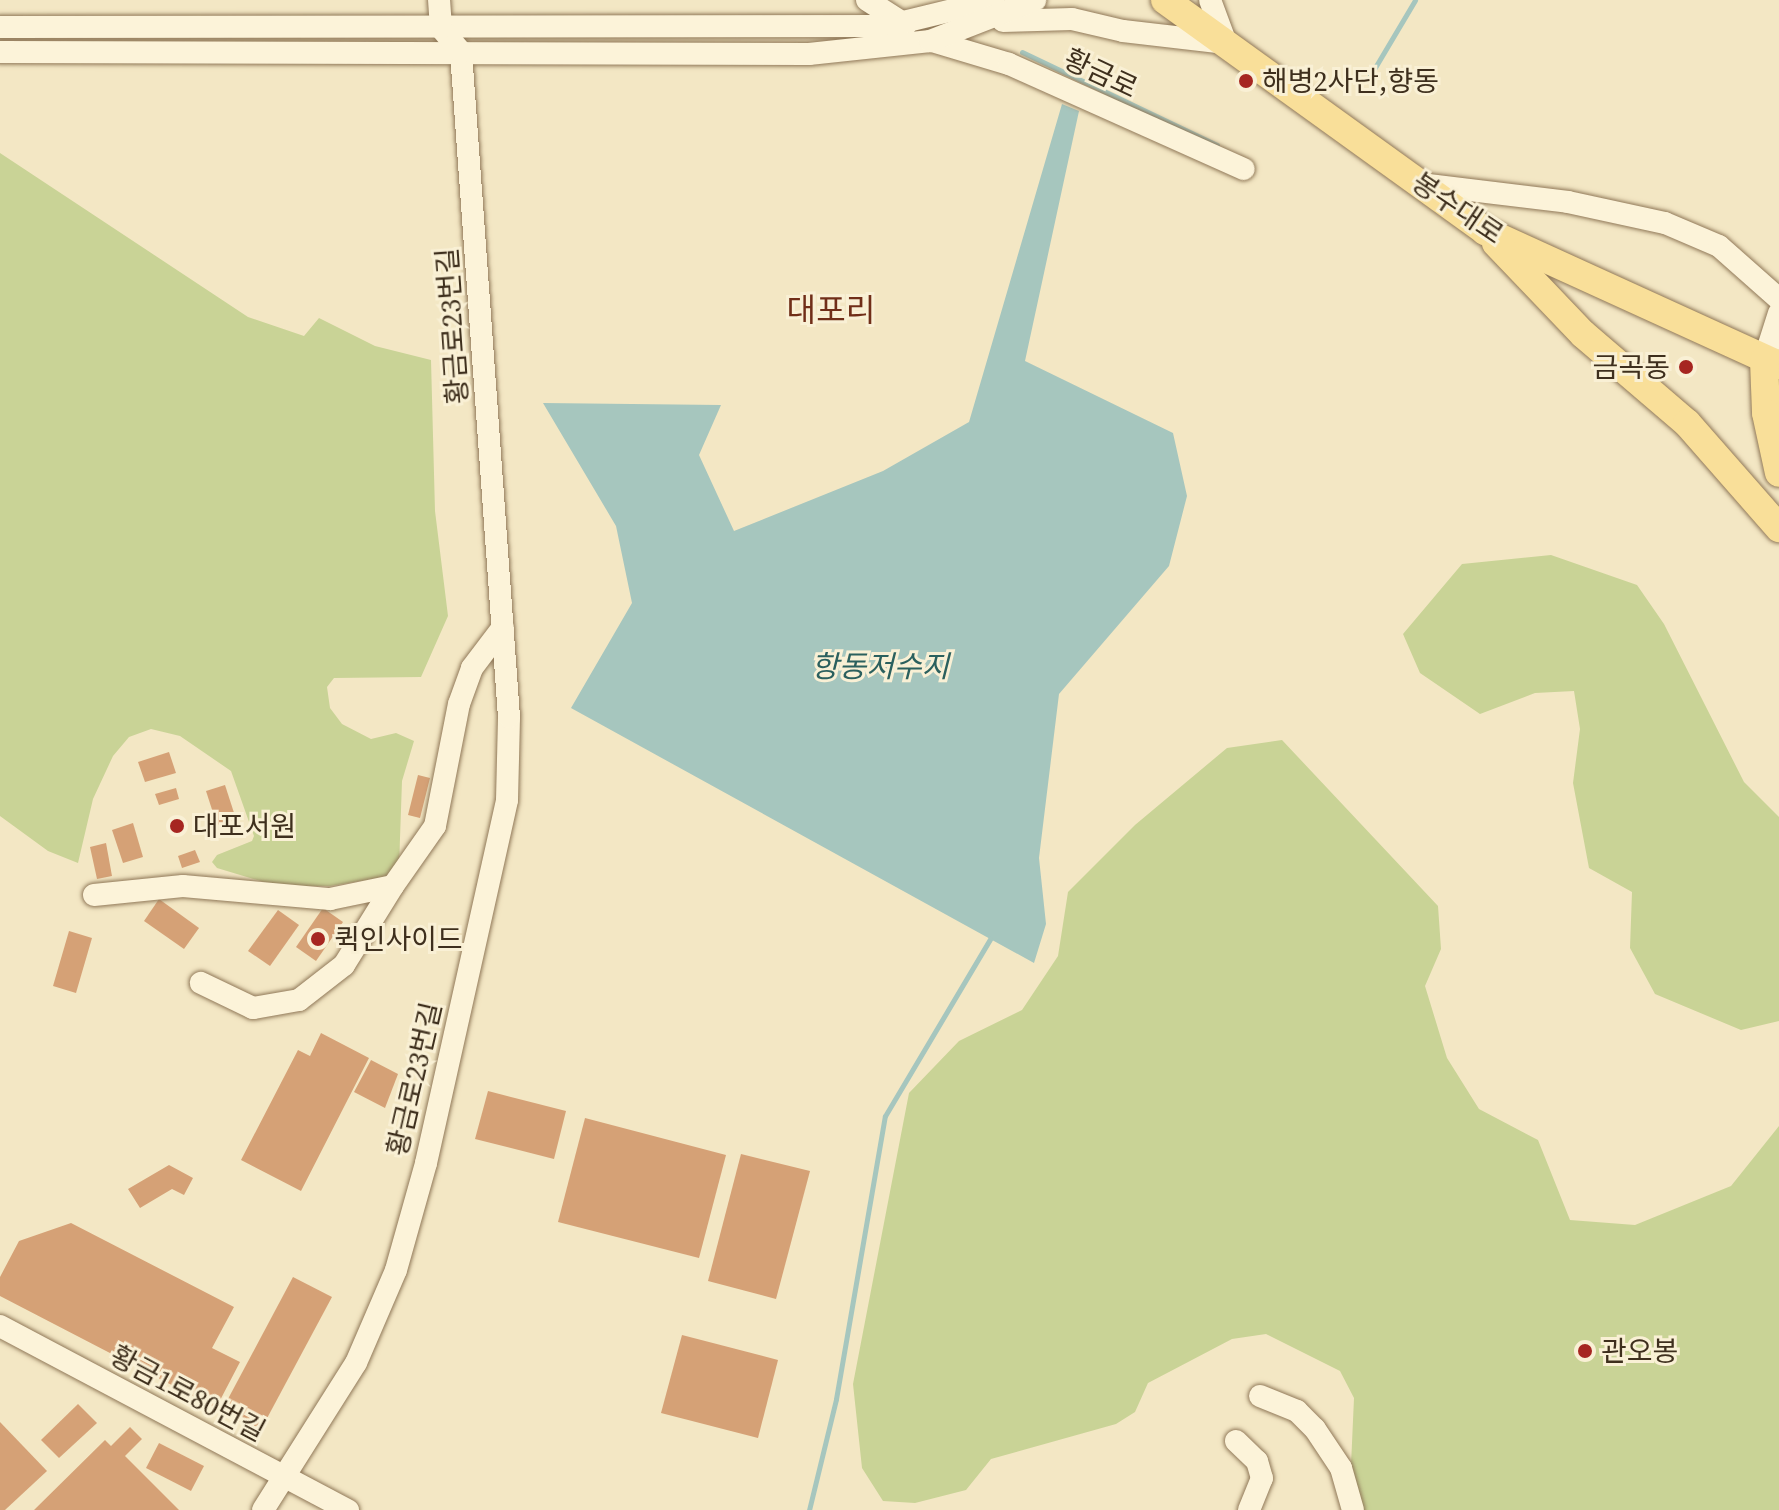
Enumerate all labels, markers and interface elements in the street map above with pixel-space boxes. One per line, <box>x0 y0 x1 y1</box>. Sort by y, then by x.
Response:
street label: 황금로 <box>1059 41 1143 105</box>
place label: 해병2사단,향동 <box>1262 64 1439 98</box>
marker: 해병2사단,향동 <box>1237 72 1255 90</box>
street label: 봉수대로 <box>1406 165 1510 251</box>
street label: 황금로23번길 <box>430 247 474 405</box>
district label: 대포리 <box>787 291 875 329</box>
place label: 금곡동 <box>1593 350 1670 384</box>
marker: 금곡동 <box>1677 358 1695 376</box>
water label: 항동저수지 <box>811 649 949 685</box>
place label: 대포서원 <box>193 809 296 843</box>
marker: 대포서원 <box>168 817 186 835</box>
place label: 퀵인사이드 <box>334 922 463 956</box>
marker: 퀵인사이드 <box>309 930 327 948</box>
street label: 황금로23번길 <box>380 999 448 1159</box>
place label: 관오봉 <box>1601 1334 1678 1368</box>
street label: 황금1로80번길 <box>105 1338 271 1448</box>
marker: 관오봉 <box>1576 1342 1594 1360</box>

